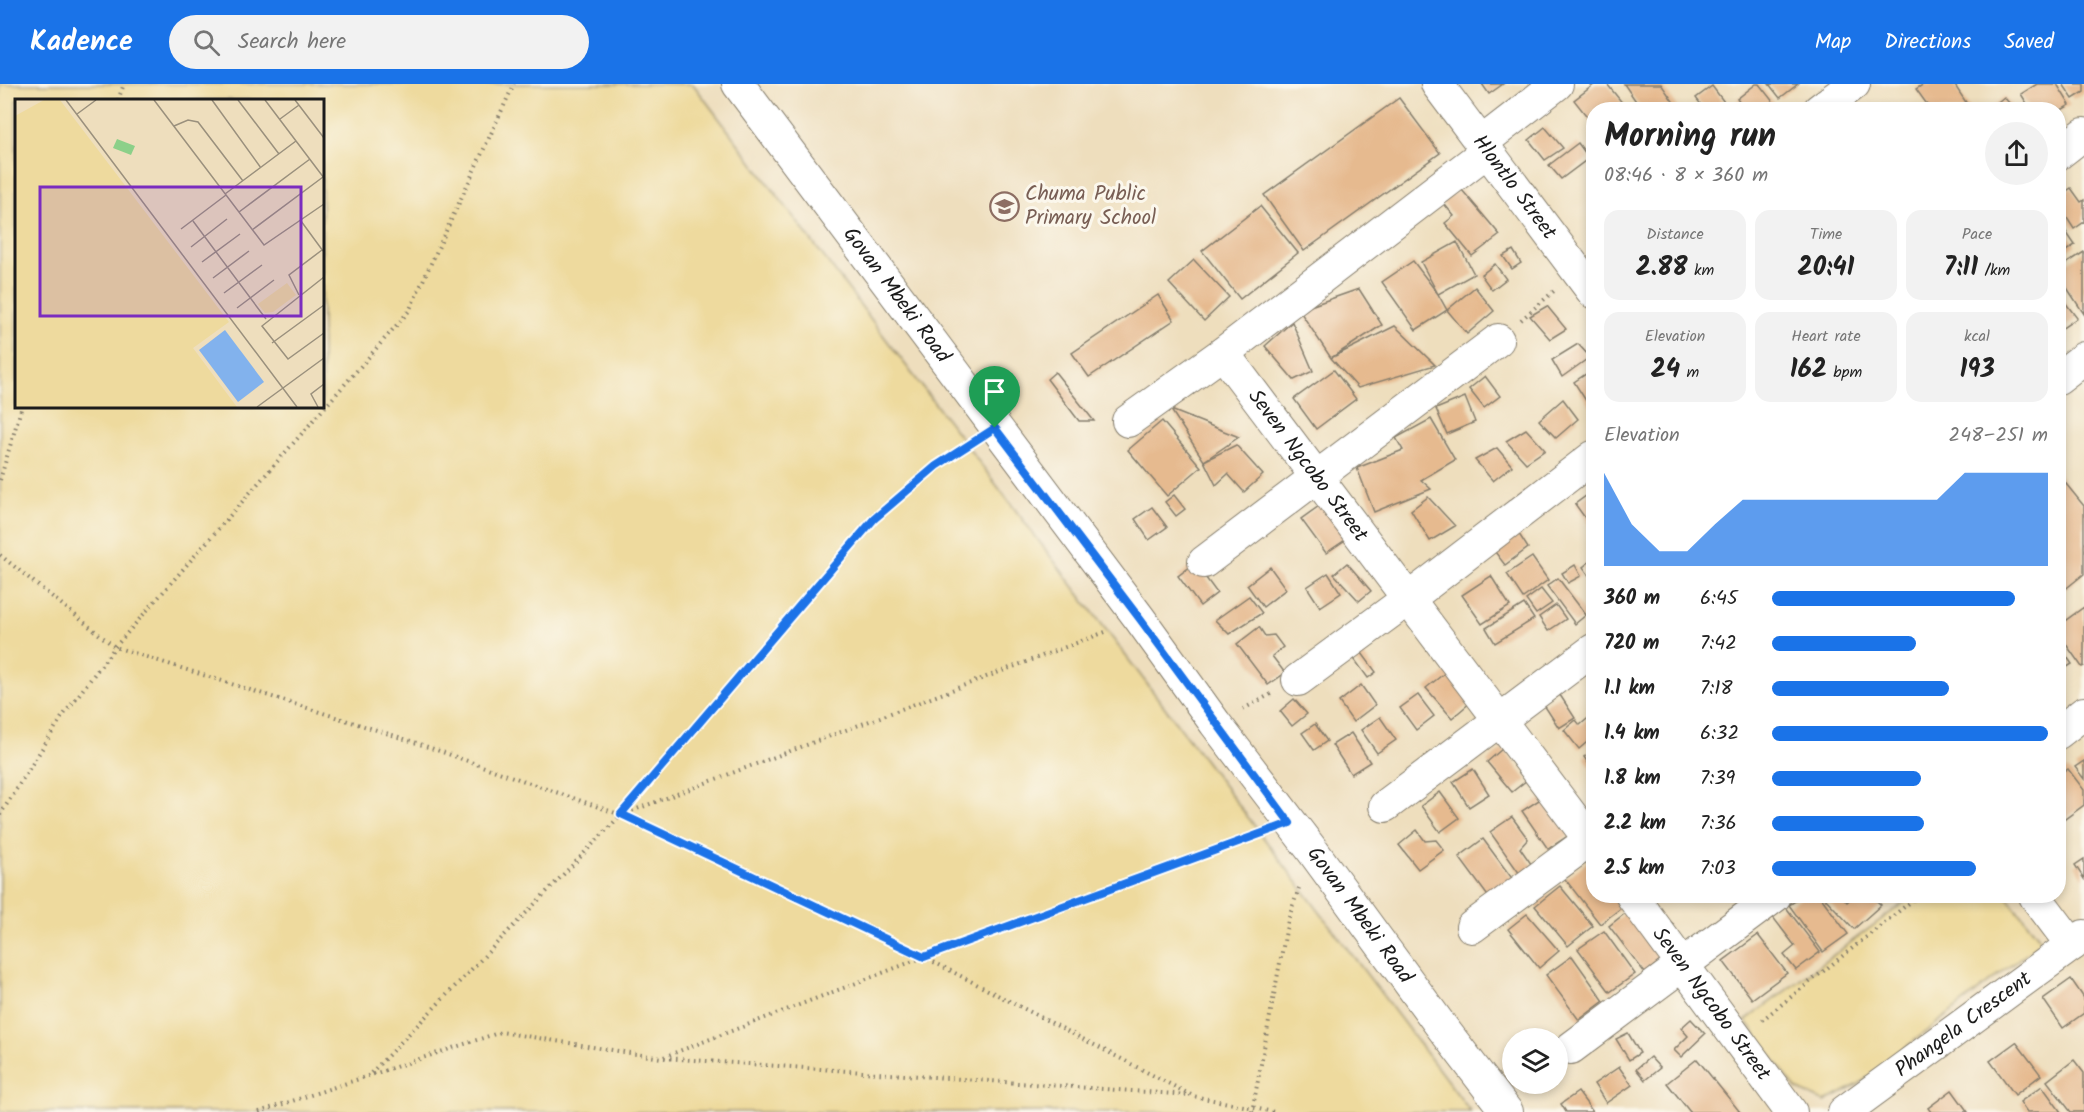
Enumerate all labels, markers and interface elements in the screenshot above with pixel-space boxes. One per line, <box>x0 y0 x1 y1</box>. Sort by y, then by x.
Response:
search box <box>169 15 589 69</box>
text: Kadence <box>30 20 133 65</box>
text: Search here <box>238 25 346 60</box>
icon: search <box>190 26 223 59</box>
text: Map <box>1815 26 1851 59</box>
text: Directions <box>1884 26 1971 59</box>
text: Saved <box>2004 26 2054 59</box>
inset map <box>15 99 324 408</box>
text: Morning run <box>1604 111 1776 164</box>
button: share <box>1985 122 2048 185</box>
street label: Hlontlo Street <box>1464 128 1565 248</box>
text: 08:46 · 8 × 360 m <box>1604 160 1768 192</box>
place label: Chuma Public Primary School <box>1025 178 1156 235</box>
school or university icon: Chuma Public Primary School <box>988 190 1020 222</box>
street label: Govan Mbeki Road <box>834 220 959 371</box>
text: Distance <box>1646 222 1704 247</box>
text: Time <box>1810 222 1842 247</box>
text: Pace <box>1962 222 1992 247</box>
text: 2.88 <box>1636 247 1688 289</box>
text: 20:41 <box>1798 247 1854 289</box>
text: 7:11 <box>1944 247 1978 289</box>
text: km <box>1688 258 1714 283</box>
text: /km <box>1978 258 2010 283</box>
text: Elevation <box>1645 324 1705 349</box>
text: Heart rate <box>1791 324 1861 349</box>
text: kcal <box>1964 324 1990 349</box>
text: 24 <box>1651 349 1680 391</box>
text: 162 <box>1790 349 1827 391</box>
text: 193 <box>1959 349 1995 391</box>
text: m <box>1680 360 1699 385</box>
text: bpm <box>1827 360 1862 385</box>
pin <box>969 366 1020 428</box>
icon: arrive <box>978 375 1011 408</box>
street label: Seven Ngcobo Street <box>1239 382 1377 550</box>
text: Elevation <box>1604 420 1680 452</box>
text: 248–251 m <box>1949 420 2048 452</box>
text: 360 m <box>1604 583 1660 615</box>
text: 6:45 <box>1700 583 1738 615</box>
text: 720 m <box>1604 628 1659 660</box>
text: 7:42 <box>1700 628 1737 660</box>
text: 1.1 km <box>1604 673 1655 705</box>
text: 7:18 <box>1700 673 1732 705</box>
text: 1.4 km <box>1604 718 1660 750</box>
text: 6:32 <box>1700 718 1739 750</box>
text: 1.8 km <box>1604 763 1661 795</box>
text: 7:39 <box>1700 763 1735 795</box>
text: 2.2 km <box>1604 808 1666 840</box>
text: 7:36 <box>1700 808 1737 840</box>
street label: Govan Mbeki Road <box>1298 840 1422 991</box>
text: 2.5 km <box>1604 853 1664 885</box>
text: 7:03 <box>1700 853 1736 885</box>
street label: Seven Ngcobo Street <box>1644 920 1780 1088</box>
street label: Phangela Crescent <box>1888 963 2039 1086</box>
map controls <box>1502 1028 1568 1094</box>
button: layers <box>1502 1028 1568 1094</box>

